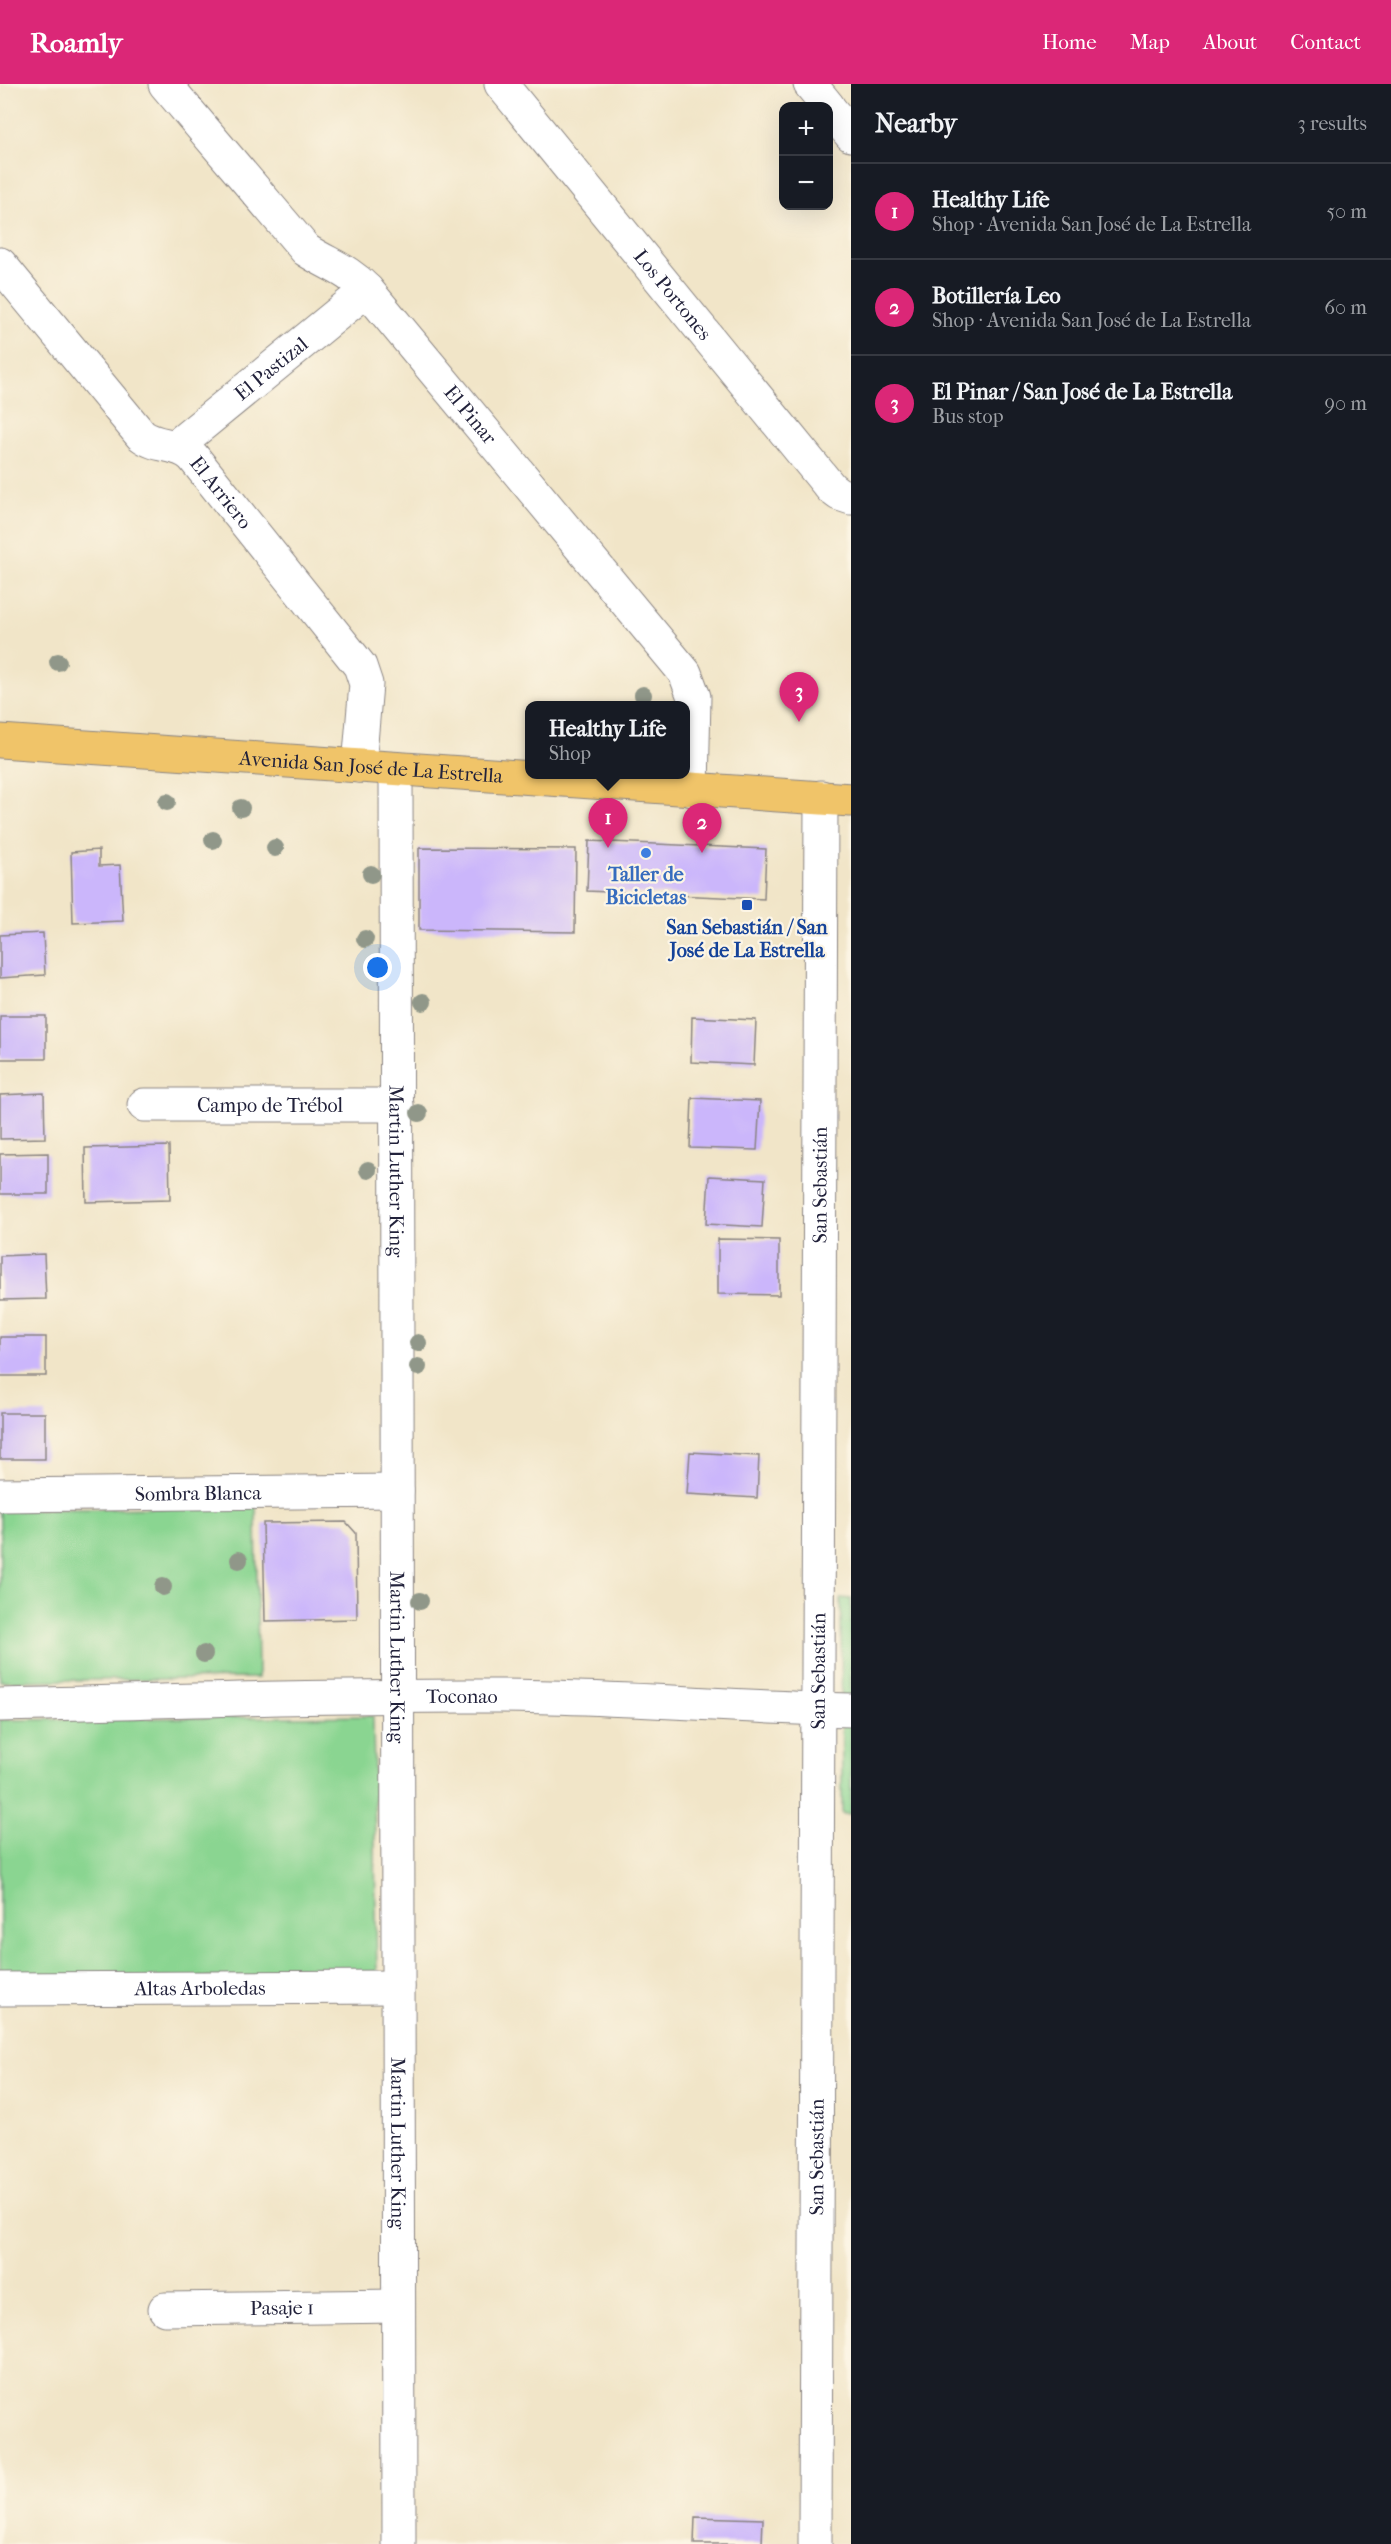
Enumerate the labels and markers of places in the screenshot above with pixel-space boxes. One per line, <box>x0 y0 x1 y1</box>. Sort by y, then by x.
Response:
pin: 3 <box>780 672 818 722</box>
pin: 1 <box>588 798 628 848</box>
pin: 2 <box>682 804 722 853</box>
marker: Taller de Bicicletas <box>639 846 653 860</box>
place label: Taller de Bicicletas <box>605 863 687 909</box>
marker: San Sebastián / San José de La Estrella <box>740 898 754 912</box>
place label: San Sebastián / San José de La Estrella <box>666 916 828 962</box>

